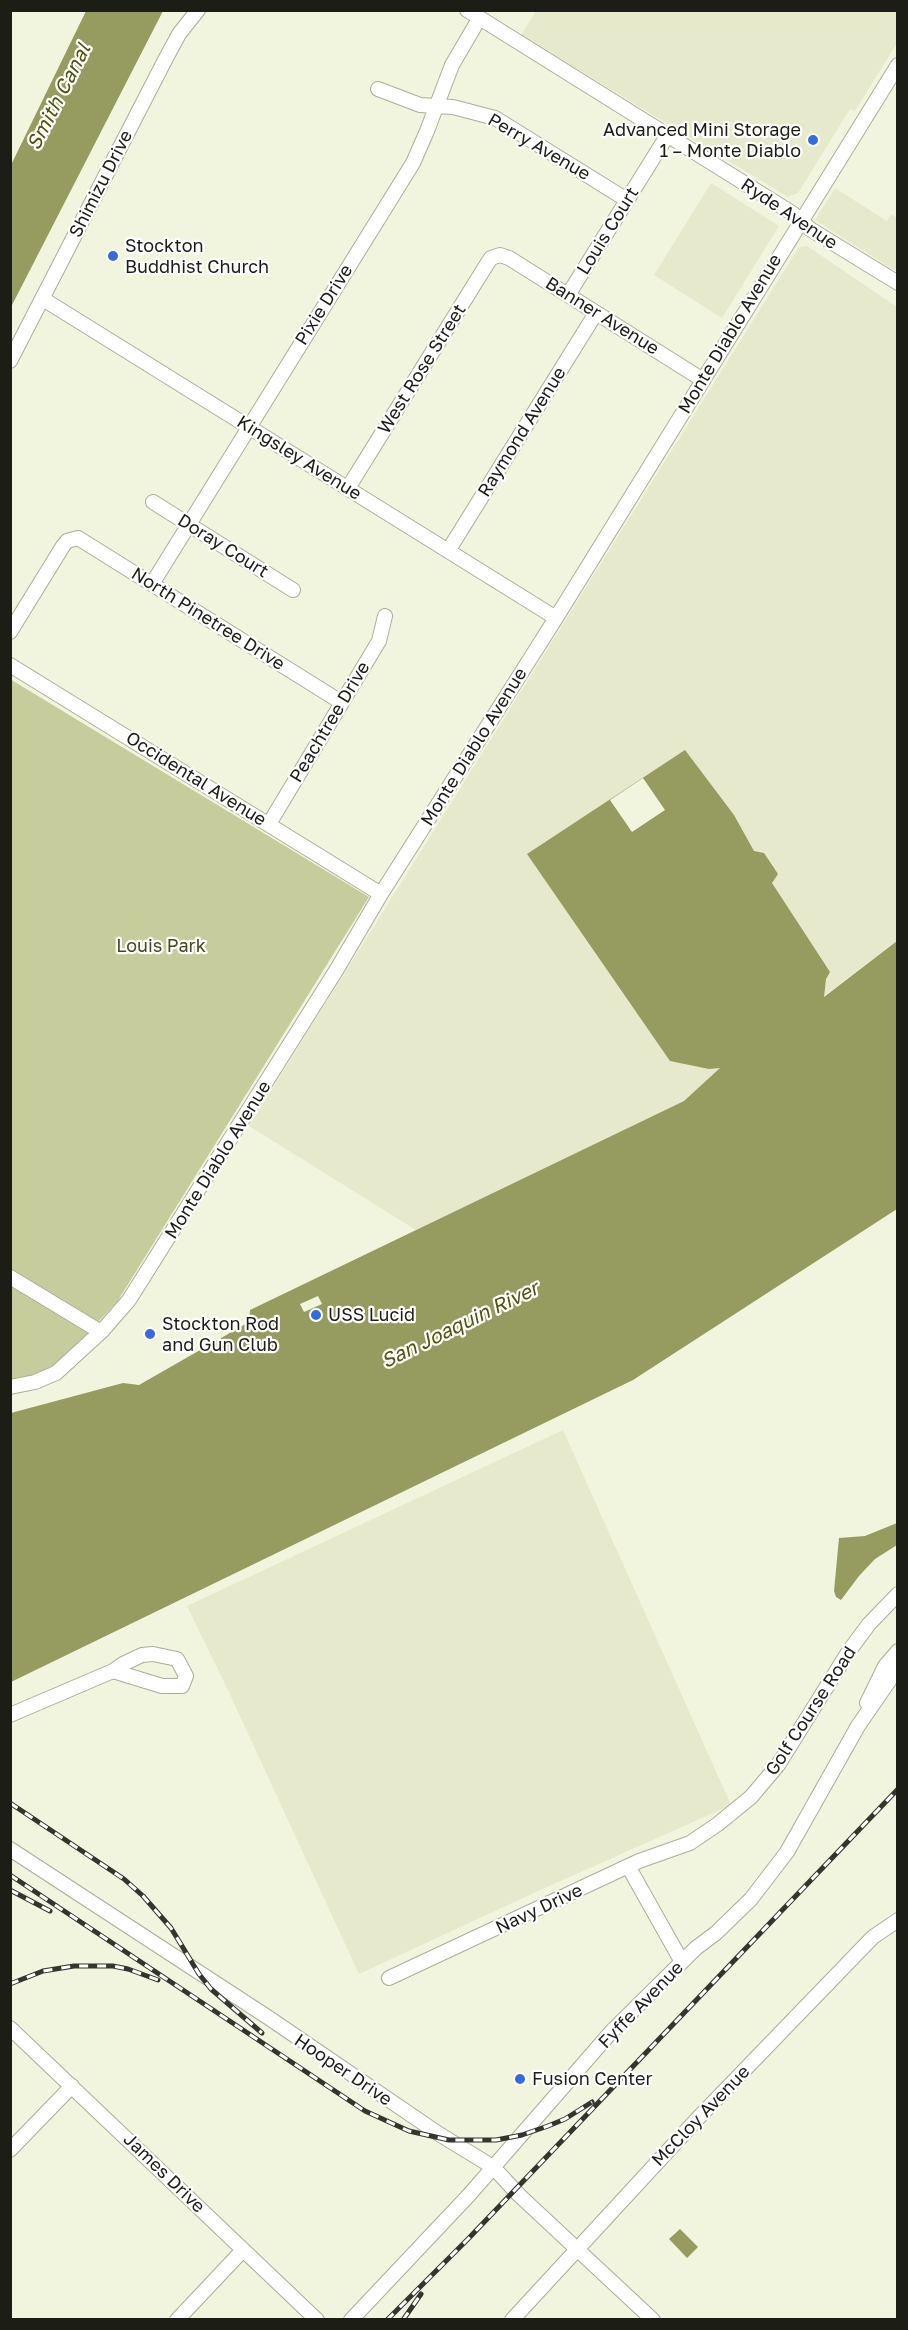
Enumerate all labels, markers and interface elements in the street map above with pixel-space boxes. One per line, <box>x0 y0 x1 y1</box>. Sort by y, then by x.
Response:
water label: Smith Canal <box>22 40 96 154</box>
street label: Perry Avenue <box>484 109 594 185</box>
place label: Advanced Mini Storage 1 – Monte Diablo <box>603 119 801 162</box>
street label: Shimizu Drive <box>65 127 137 241</box>
marker: Advanced Mini Storage 1 – Monte Diablo <box>806 133 820 147</box>
street label: Ryde Avenue <box>737 174 841 254</box>
street label: Louis Court <box>573 183 643 279</box>
place label: Stockton Buddhist Church <box>125 235 269 278</box>
marker: Stockton Buddhist Church <box>106 249 120 263</box>
street label: Monte Diablo Avenue <box>674 250 786 418</box>
street label: Pixie Drive <box>291 261 357 349</box>
street label: Banner Avenue <box>541 272 663 360</box>
street label: West Rose Street <box>373 300 471 438</box>
street label: Raymond Avenue <box>473 363 571 501</box>
street label: Kingsley Avenue <box>233 411 365 505</box>
street label: Doray Court <box>174 510 272 582</box>
street label: North Pinetree Drive <box>127 563 289 675</box>
street label: Peachtree Drive <box>285 658 375 786</box>
street label: Monte Diablo Avenue <box>417 664 531 830</box>
street label: Occidental Avenue <box>122 727 270 831</box>
park label: Louis Park <box>116 935 206 957</box>
street label: Monte Diablo Avenue <box>161 1077 275 1243</box>
water label: San Joaquin River <box>377 1277 543 1373</box>
place label: USS Lucid <box>328 1304 415 1326</box>
marker: USS Lucid <box>309 1308 323 1322</box>
place label: Stockton Rod and Gun Club <box>162 1313 279 1356</box>
marker: Stockton Rod and Gun Club <box>143 1327 157 1341</box>
street label: Golf Course Road <box>761 1642 861 1780</box>
street label: Navy Drive <box>492 1879 586 1939</box>
street label: Fyffe Avenue <box>594 1957 688 2053</box>
street label: Hooper Drive <box>290 2029 396 2111</box>
street label: McCloy Avenue <box>647 2061 755 2171</box>
place label: Fusion Center <box>532 2068 653 2090</box>
marker: Fusion Center <box>513 2072 527 2086</box>
street label: James Drive <box>119 2129 209 2217</box>

